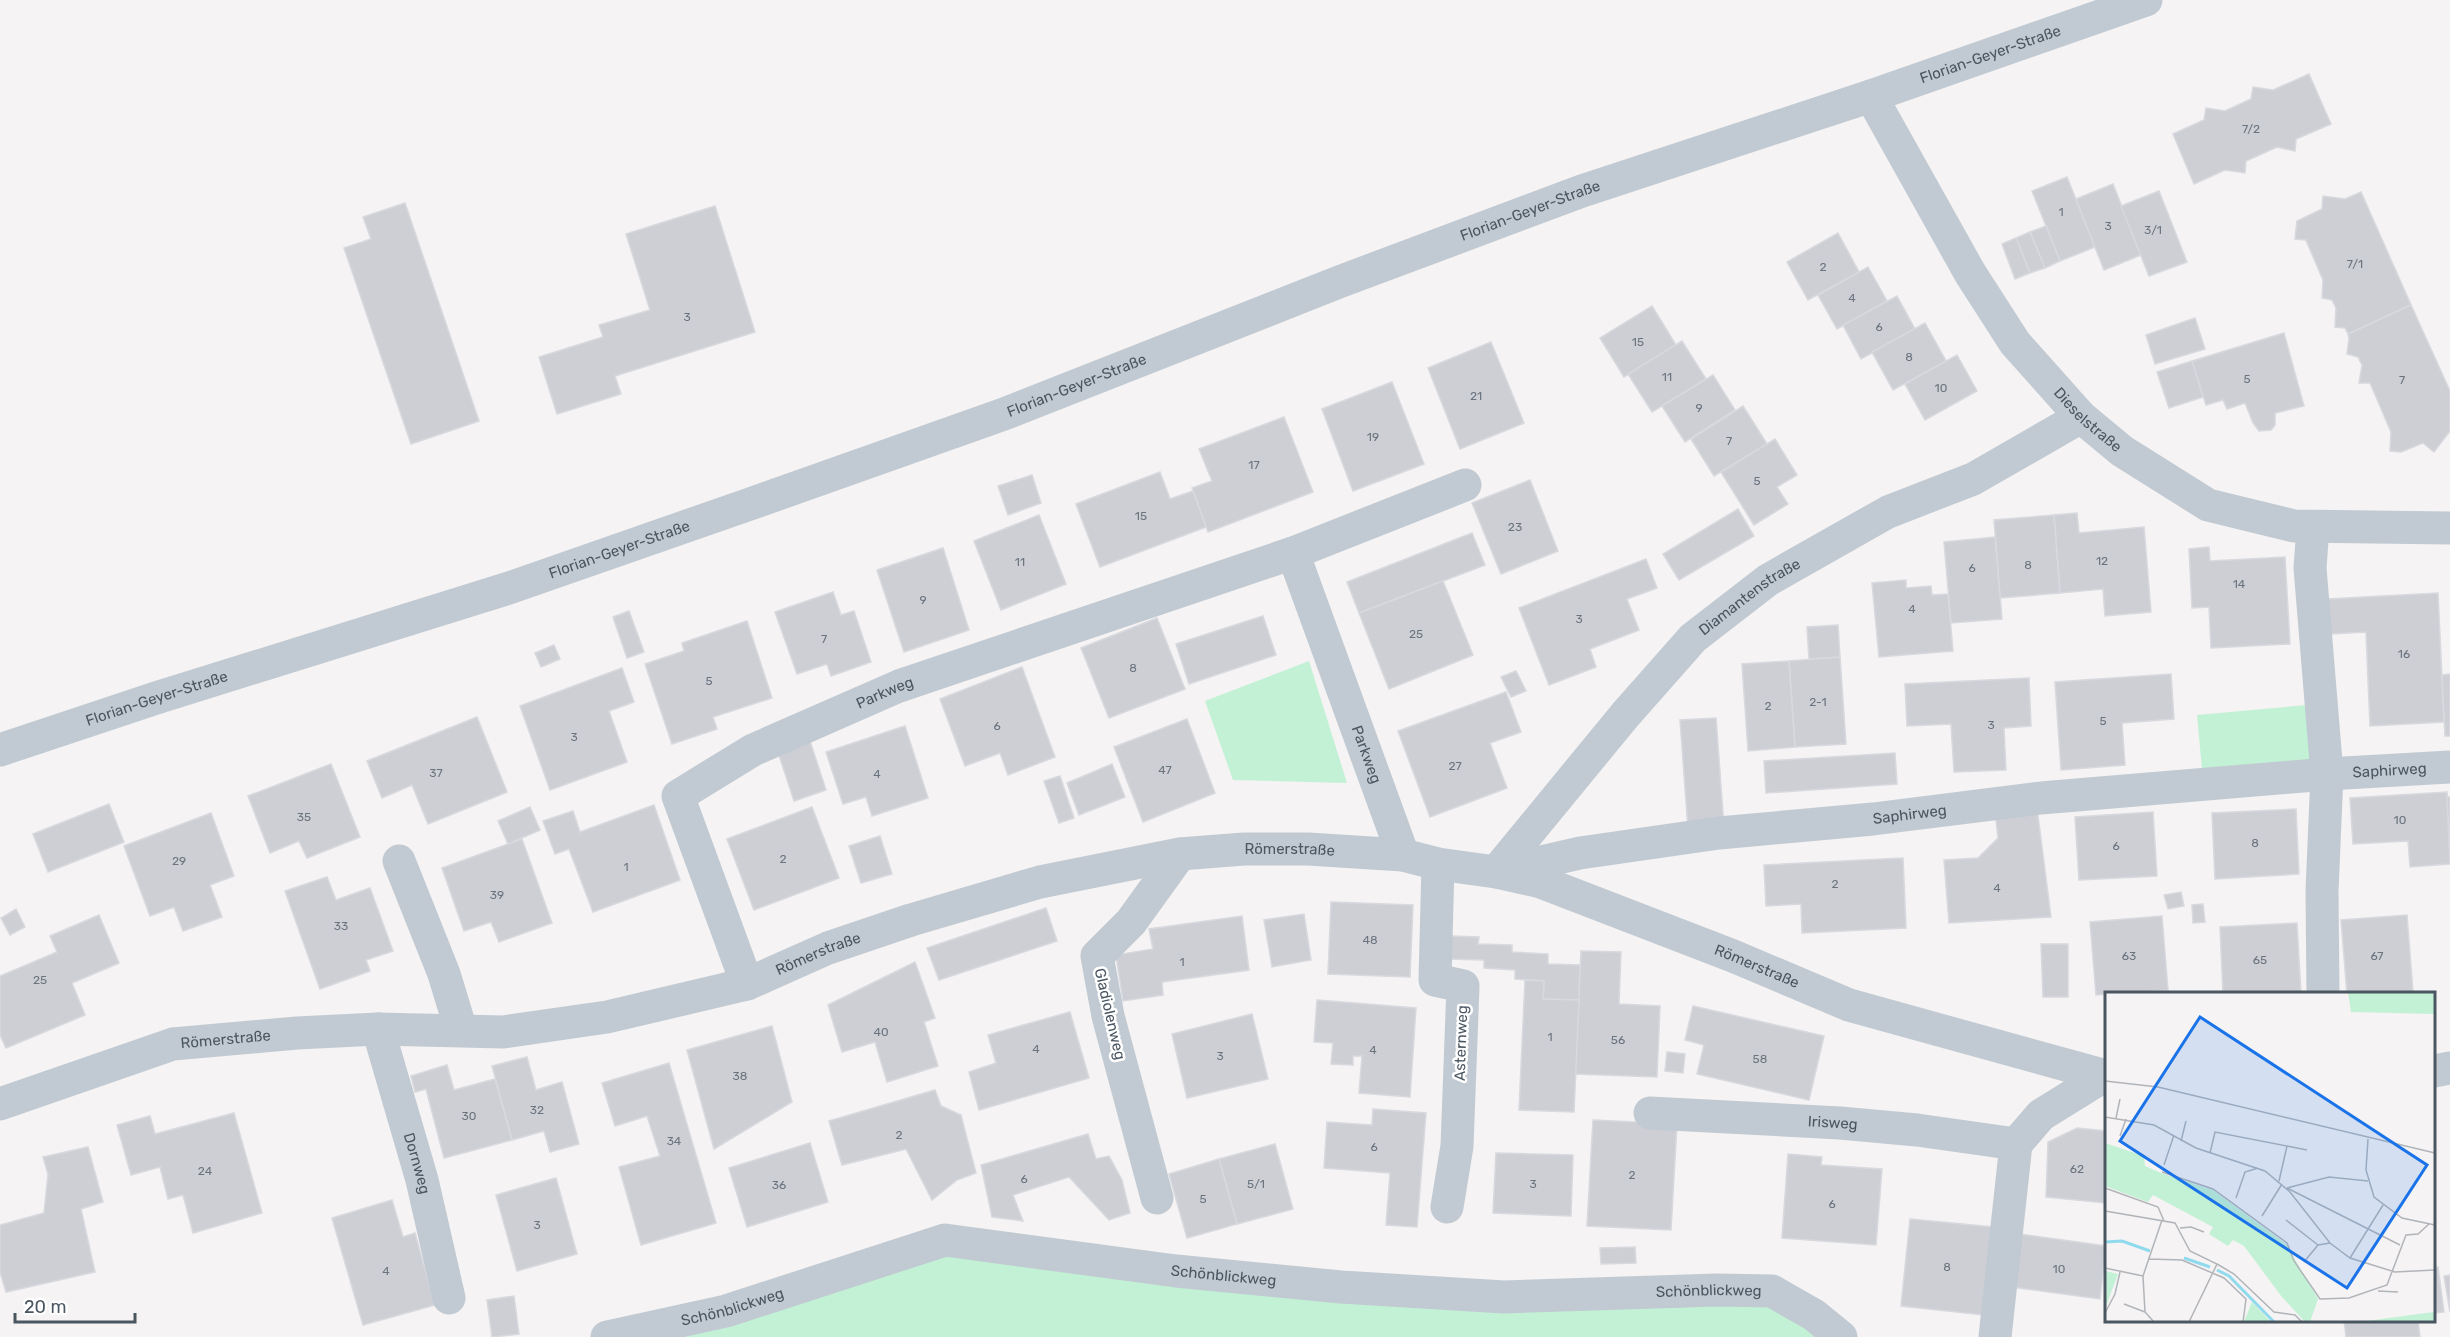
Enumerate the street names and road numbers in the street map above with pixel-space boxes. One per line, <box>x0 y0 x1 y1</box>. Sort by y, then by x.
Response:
street label: Florian-Geyer-Straße <box>1917 21 2063 87</box>
street label: Florian-Geyer-Straße <box>1458 177 1603 245</box>
street label: Florian-Geyer-Straße <box>1004 350 1149 421</box>
street label: Dieselstraße <box>2050 384 2125 456</box>
street label: Florian-Geyer-Straße <box>546 517 692 582</box>
street label: Diamantenstraße <box>1695 555 1803 639</box>
street label: Florian-Geyer-Straße <box>83 667 230 730</box>
street label: Parkweg <box>853 673 916 713</box>
street label: Parkweg <box>1348 723 1385 786</box>
street label: Saphirweg <box>2352 759 2427 782</box>
street label: Saphirweg <box>1872 801 1948 828</box>
street label: Römerstraße <box>1244 840 1335 860</box>
street label: Römerstraße <box>773 929 863 979</box>
street label: Römerstraße <box>1712 941 1802 992</box>
street label: Gladiolenweg <box>1091 966 1129 1062</box>
street label: Asternweg <box>1451 1005 1471 1081</box>
street label: Römerstraße <box>180 1026 272 1052</box>
street label: Irisweg <box>1807 1112 1859 1134</box>
street label: Dornweg <box>400 1131 434 1196</box>
street label: Schönblickweg <box>1170 1261 1277 1290</box>
street label: Schönblickweg <box>1655 1281 1762 1301</box>
street label: Schönblickweg <box>679 1284 786 1330</box>

